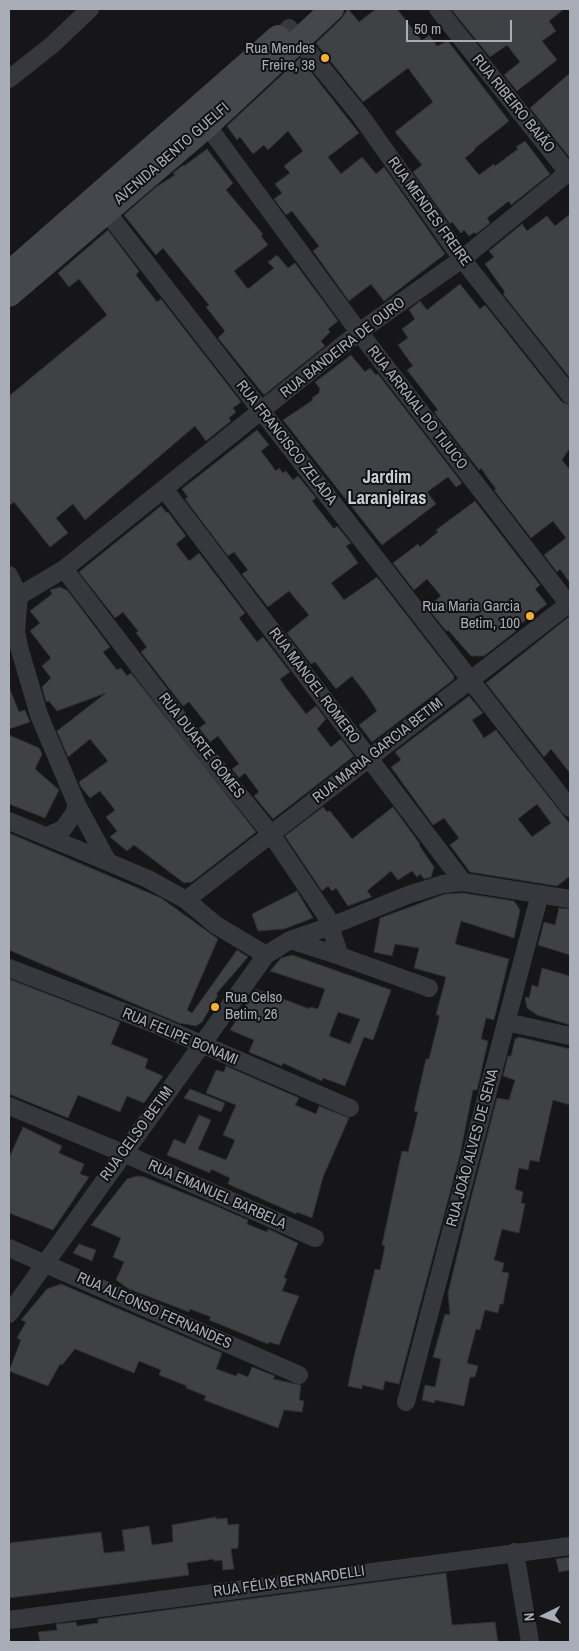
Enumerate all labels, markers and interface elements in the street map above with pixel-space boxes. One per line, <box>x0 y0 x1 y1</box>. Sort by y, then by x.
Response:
scale bar <box>409 10 515 42</box>
text: 50 m <box>414 18 441 39</box>
place label: Rua Mendes Freire, 38 <box>245 40 315 75</box>
street label: RUA RIBEIRO BAIÃO <box>468 51 558 157</box>
marker: Rua Mendes Freire, 38 <box>319 52 331 64</box>
street label: AVENIDA BENTO GUELFI <box>111 99 233 209</box>
street label: RUA MENDES FREIRE <box>383 154 475 270</box>
street label: RUA BANDEIRA DE OURO <box>277 294 409 402</box>
street label: RUA ARRAIAL DO TIJUCO <box>363 343 471 473</box>
street label: RUA FRANCISCO ZELADA <box>232 377 340 509</box>
district label: Jardim Laranjeiras <box>348 467 426 509</box>
place label: Rua Maria Garcia Betim, 100 <box>422 598 520 633</box>
marker: Rua Maria Garcia Betim, 100 <box>524 610 536 622</box>
street label: RUA MANOEL ROMERO <box>265 625 363 747</box>
street label: RUA DUARTE GOMES <box>154 690 248 802</box>
street label: RUA MARIA GARCIA BETIM <box>309 695 447 807</box>
place label: Rua Celso Betim, 26 <box>225 989 282 1024</box>
marker: Rua Celso Betim, 26 <box>209 1001 221 1013</box>
street label: RUA FELIPE BONAMI <box>120 1005 240 1069</box>
street label: RUA JOÃO ALVES DE SENA <box>443 1067 503 1229</box>
street label: RUA CELSO BETIM <box>97 1083 177 1185</box>
street label: RUA EMANUEL BARBELA <box>145 1156 289 1234</box>
street label: RUA ALFONSO FERNANDES <box>74 1269 234 1353</box>
street label: RUA FÉLIX BERNARDELLI <box>212 1562 366 1602</box>
north arrow <box>519 1591 569 1641</box>
text: N <box>520 1612 538 1622</box>

